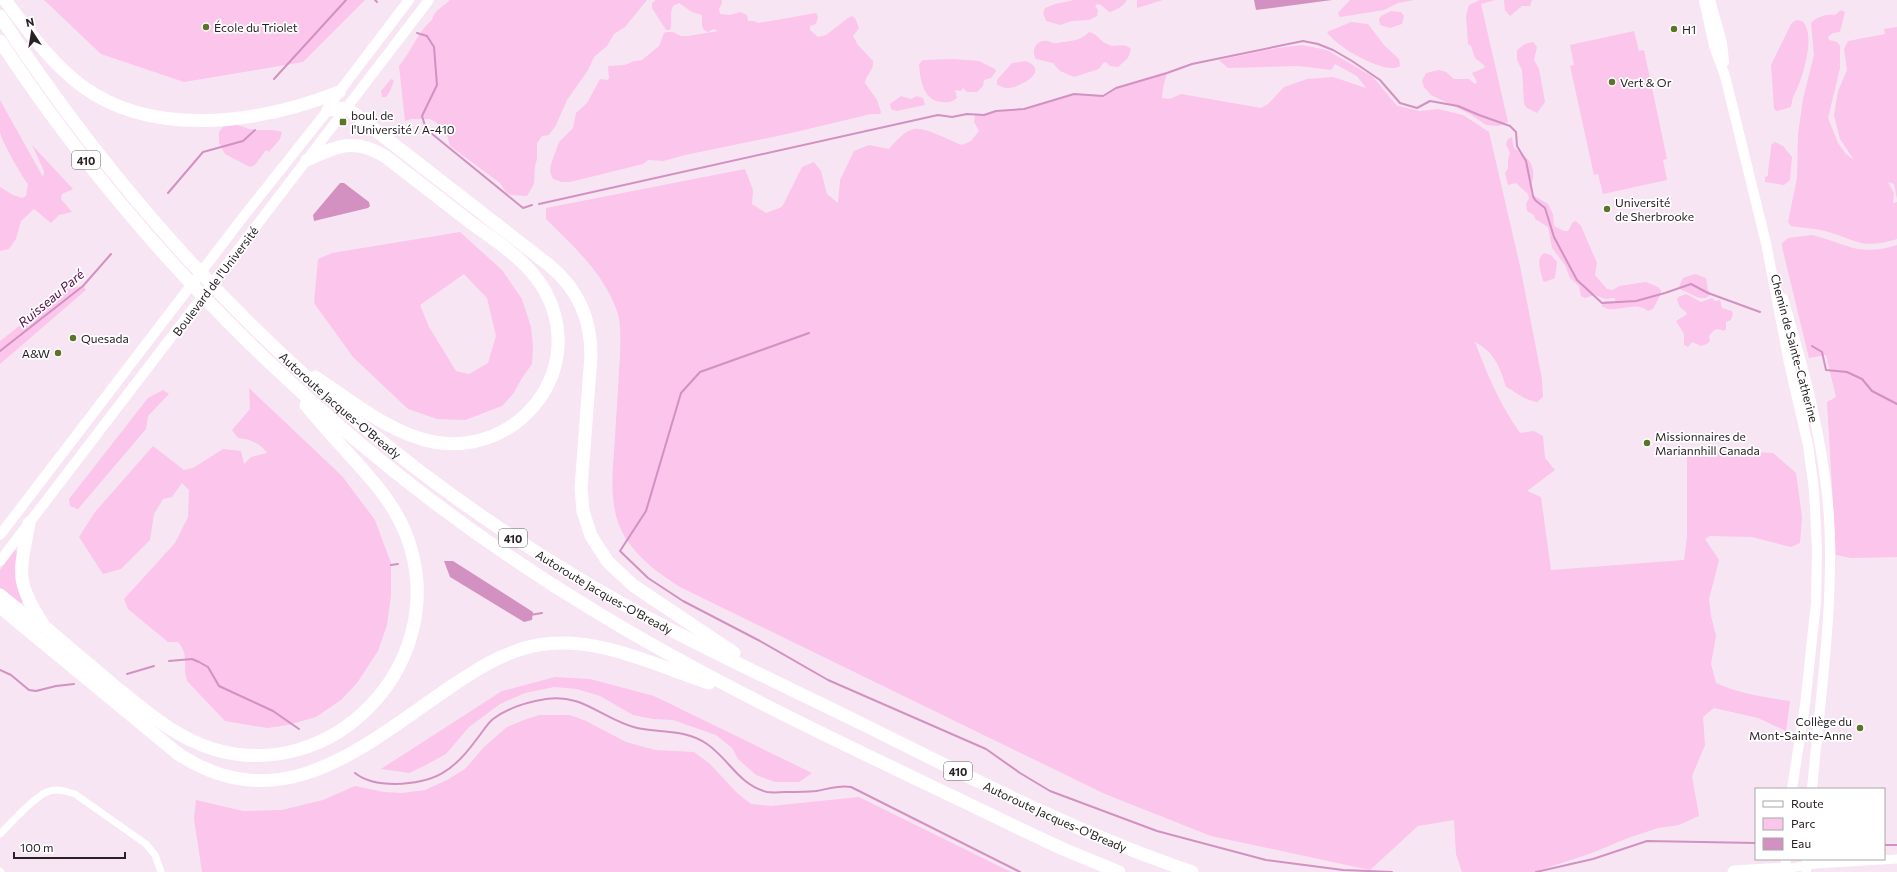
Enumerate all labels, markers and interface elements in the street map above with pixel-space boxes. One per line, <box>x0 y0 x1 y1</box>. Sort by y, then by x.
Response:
north arrow <box>12 12 52 52</box>
text: N <box>24 15 35 29</box>
place label: École du Triolet <box>214 20 298 34</box>
marker: École du Triolet <box>201 22 211 32</box>
place label: H1 <box>1682 22 1696 36</box>
marker: H1 <box>1669 24 1679 34</box>
place label: Vert & Or <box>1620 75 1672 89</box>
marker: Vert & Or <box>1607 77 1617 87</box>
place label: boul. de l'Université / A-410 <box>351 108 455 136</box>
marker: boul. de l'Université / A-410 <box>338 117 348 127</box>
road number: 410 <box>72 151 100 169</box>
place label: Université de Sherbrooke <box>1615 195 1694 223</box>
marker: Université de Sherbrooke <box>1602 204 1612 214</box>
street label: Boulevard de l'Université <box>169 224 261 338</box>
water label: Ruisseau Paré <box>15 265 88 330</box>
street label: Chemin de Sainte-Catherine <box>1768 272 1822 424</box>
place label: Quesada <box>81 331 129 345</box>
marker: Quesada <box>68 333 78 343</box>
place label: A&W <box>22 346 50 360</box>
marker: A&W <box>53 348 63 358</box>
street label: Autoroute Jacques-O'Bready <box>277 349 404 461</box>
place label: Missionnaires de Mariannhill Canada <box>1655 429 1760 457</box>
marker: Missionnaires de Mariannhill Canada <box>1642 438 1652 448</box>
road number: 410 <box>499 529 527 547</box>
street label: Autoroute Jacques-O'Bready <box>533 547 675 637</box>
place label: Collège du Mont-Sainte-Anne <box>1749 714 1852 742</box>
marker: Collège du Mont-Sainte-Anne <box>1855 723 1865 733</box>
road number: 410 <box>944 762 972 780</box>
street label: Autoroute Jacques-O'Bready <box>981 778 1129 854</box>
legend <box>1755 788 1885 860</box>
text: Route <box>1791 796 1824 810</box>
text: Parc <box>1791 816 1815 830</box>
scale bar <box>14 834 125 860</box>
text: Eau <box>1791 836 1811 850</box>
text: 100 m <box>20 840 54 854</box>

